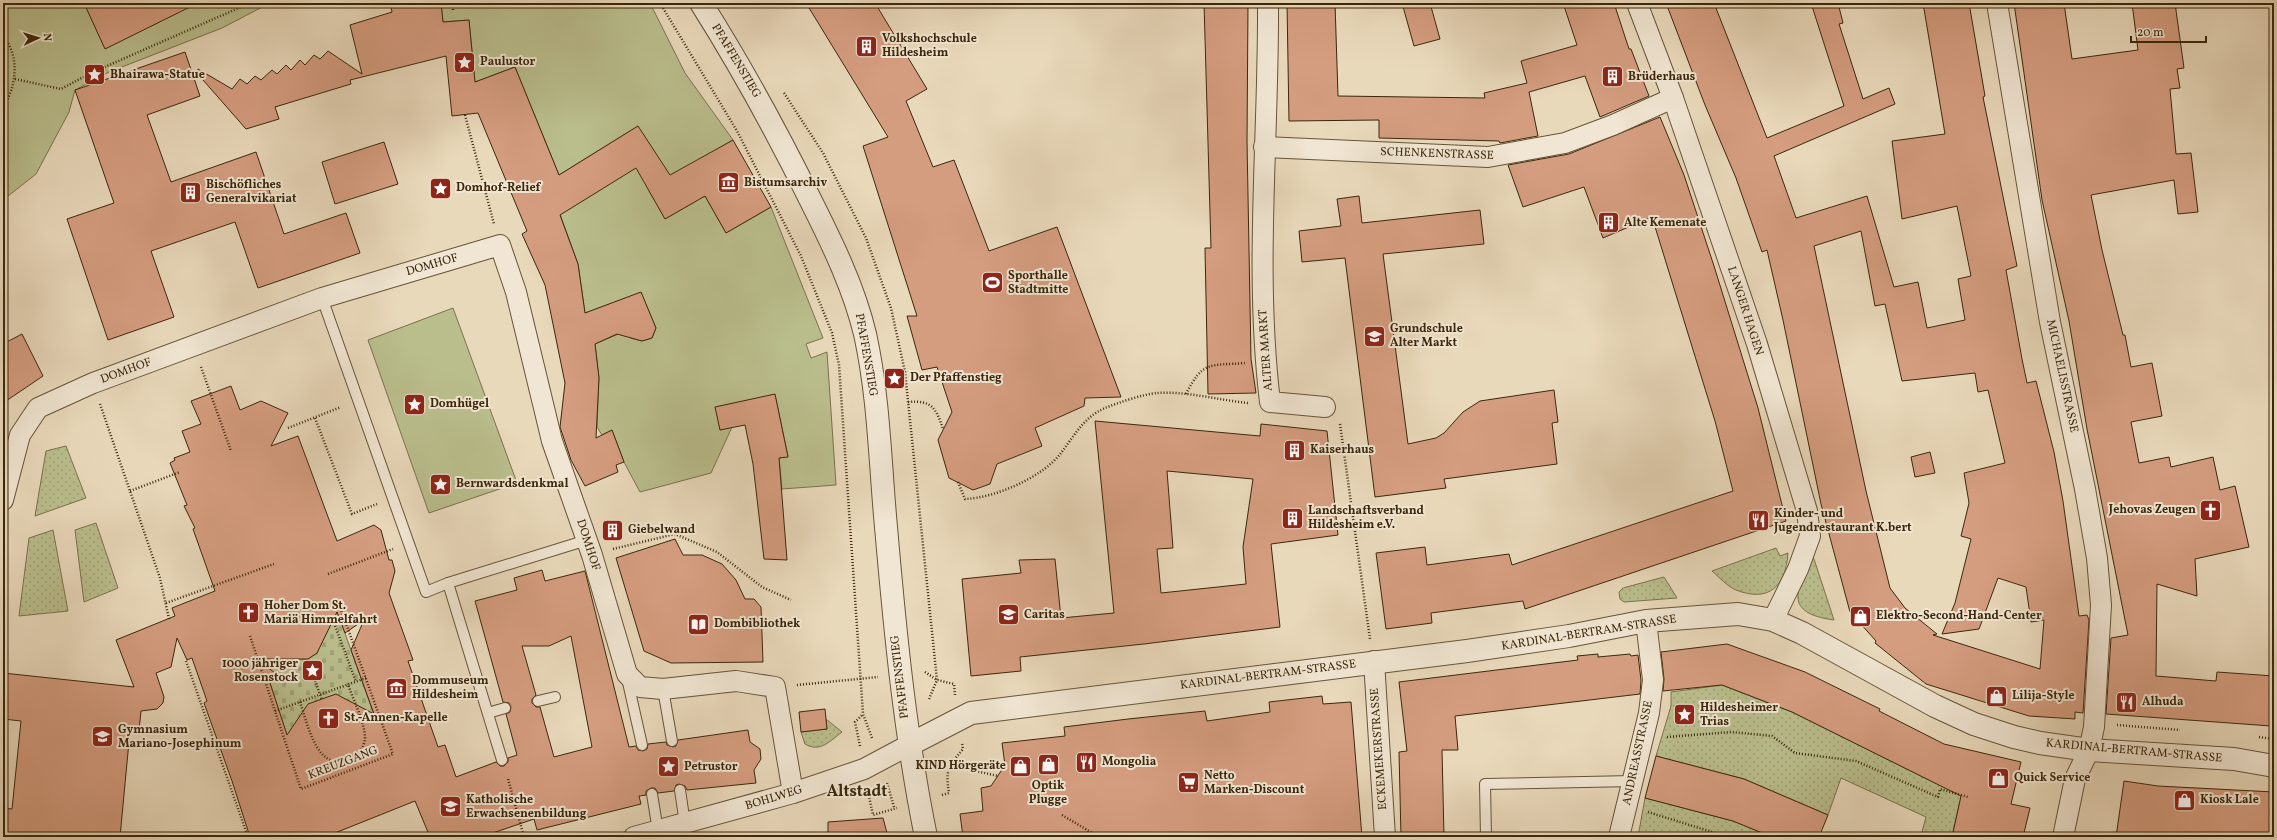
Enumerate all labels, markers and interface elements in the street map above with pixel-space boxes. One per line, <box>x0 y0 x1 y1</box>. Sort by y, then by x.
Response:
north arrow <box>18 18 58 58</box>
scale bar <box>2131 18 2206 44</box>
street label: PFAFFENSTIEG <box>707 21 765 101</box>
text: 20 m <box>2137 25 2164 41</box>
place label: Volkshochschule Hildesheim <box>882 31 977 61</box>
text: N <box>39 33 54 42</box>
building icon: Volkshochschule Hildesheim <box>854 33 880 59</box>
place icon: Paulustor <box>452 49 478 75</box>
place label: Paulustor <box>480 54 536 70</box>
place icon: Bhairawa-Statue <box>81 62 107 88</box>
building icon: Brüderhaus <box>1600 64 1626 90</box>
place label: Bhairawa-Statue <box>110 67 205 83</box>
place label: Brüderhaus <box>1628 69 1696 85</box>
street label: SCHENKENSTRASSE <box>1380 144 1494 164</box>
museum icon: Bistumsarchiv <box>715 170 741 196</box>
place icon: Domhof-Relief <box>428 175 454 201</box>
place label: Bistumsarchiv <box>744 175 827 191</box>
place label: Bischöfliches Generalvikariat <box>206 177 297 207</box>
building icon: Bischöfliches Generalvikariat <box>177 179 203 205</box>
place label: Domhof-Relief <box>456 180 542 196</box>
building icon: Alte Kemenate <box>1595 210 1621 236</box>
place label: Alte Kemenate <box>1624 215 1706 231</box>
street label: DOMHOF <box>404 250 460 280</box>
street label: LANGER HAGEN <box>1723 264 1767 358</box>
place label: Sporthalle Stadtmitte <box>1008 268 1068 298</box>
sports icon: Sporthalle Stadtmitte <box>979 270 1005 296</box>
street label: ALTER MARKT <box>1255 309 1277 391</box>
street label: PFAFFENSTIEG <box>851 312 881 398</box>
street label: MICHAELISSTRASSE <box>2042 318 2082 434</box>
place label: Grundschule Alter Markt <box>1390 321 1463 351</box>
school or university icon: Grundschule Alter Markt <box>1361 323 1387 349</box>
street label: DOMHOF <box>98 354 154 388</box>
place icon: Der Pfaffenstieg <box>882 365 908 391</box>
place label: Der Pfaffenstieg <box>910 370 1002 386</box>
place icon: Domhügel <box>401 391 427 417</box>
place label: Domhügel <box>430 396 489 412</box>
building icon: Kaiserhaus <box>1281 437 1307 463</box>
place label: Kaiserhaus <box>1310 442 1374 458</box>
place icon: Bernwardsdenkmal <box>428 471 454 497</box>
place label: Bernwardsdenkmal <box>456 476 569 492</box>
church icon: Jehovas Zeugen <box>2198 497 2224 523</box>
place label: Jehovas Zeugen <box>2108 502 2196 518</box>
place label: Landschaftsverband Hildesheim e.V. <box>1308 503 1424 533</box>
building icon: Landschaftsverband Hildesheim e.V. <box>1279 505 1305 531</box>
place label: Kinder- und Jugendrestaurant K.bert <box>1773 506 1912 536</box>
restaurant icon: Kinder- und Jugendrestaurant K.bert <box>1745 508 1771 534</box>
street label: DOMHOF <box>572 517 604 573</box>
building icon: Giebelwand <box>599 517 625 543</box>
place label: Giebelwand <box>628 522 696 538</box>
place label: Hoher Dom St. Mariä Himmelfahrt <box>264 598 378 628</box>
church icon: Hoher Dom St. Mariä Himmelfahrt <box>236 600 262 626</box>
school or university icon: Caritas <box>996 602 1022 628</box>
shop icon: Elektro-Second-Hand-Center <box>1847 603 1873 629</box>
place label: Caritas <box>1024 607 1065 623</box>
place label: Elektro-Second-Hand-Center <box>1876 608 2042 624</box>
library icon: Dombibliothek <box>686 611 712 637</box>
street label: KARDINAL-BERTRAM-STRASSE <box>1500 611 1678 655</box>
place label: Dombibliothek <box>714 616 801 632</box>
street label: PFAFFENSTIEG <box>887 634 913 720</box>
place label: 1000 jähriger Rosenstock <box>222 656 299 686</box>
street label: KARDINAL-BERTRAM-STRASSE <box>1179 656 1357 694</box>
place icon: 1000 jähriger Rosenstock <box>300 658 326 684</box>
place label: Dommuseum Hildesheim <box>412 673 489 703</box>
museum icon: Dommuseum Hildesheim <box>383 675 409 701</box>
shop icon: Lilija-Style <box>1984 683 2010 709</box>
street label: ECKEMEKERSTRASSE <box>1367 687 1391 811</box>
place label: Lilija-Style <box>2012 688 2075 704</box>
restaurant icon: Alhuda <box>2113 689 2139 715</box>
place label: Alhuda <box>2142 694 2184 710</box>
street label: ANDREASSTRASSE <box>1619 699 1657 807</box>
place label: Hildesheimer Trias <box>1700 700 1778 730</box>
place icon: Hildesheimer Trias <box>1671 702 1697 728</box>
church icon: St.-Annen-Kapelle <box>316 705 342 731</box>
place label: St.-Annen-Kapelle <box>344 710 448 726</box>
place label: Gymnasium Mariano-Josephinum <box>118 722 242 752</box>
school or university icon: Gymnasium Mariano-Josephinum <box>90 724 116 750</box>
street label: KARDINAL-BERTRAM-STRASSE <box>2045 735 2223 767</box>
street label: KREUZGANG <box>306 742 380 784</box>
restaurant icon: Mongolia <box>1074 749 1100 775</box>
shop icon: Optik Plugge <box>1035 752 1061 778</box>
shop icon: KIND Hörgeräte <box>1008 753 1034 779</box>
place icon: Petrustor <box>655 754 681 780</box>
place label: Mongolia <box>1102 754 1157 770</box>
place label: KIND Hörgeräte <box>916 758 1006 774</box>
place label: Petrustor <box>684 759 738 775</box>
shop icon: Quick Service <box>1986 765 2012 791</box>
place label: Netto Marken-Discount <box>1204 768 1305 798</box>
supermarket icon: Netto Marken-Discount <box>1176 770 1202 796</box>
place label: Quick Service <box>2014 770 2090 786</box>
place label: Optik Plugge <box>1029 778 1067 808</box>
district label: Altstadt <box>827 781 887 803</box>
street label: BOHLWEG <box>743 782 805 814</box>
shop icon: Kiosk Lale <box>2171 787 2197 813</box>
place label: Katholische Erwachsenenbildung <box>466 792 587 822</box>
place label: Kiosk Lale <box>2200 792 2259 808</box>
school or university icon: Katholische Erwachsenenbildung <box>438 794 464 820</box>

